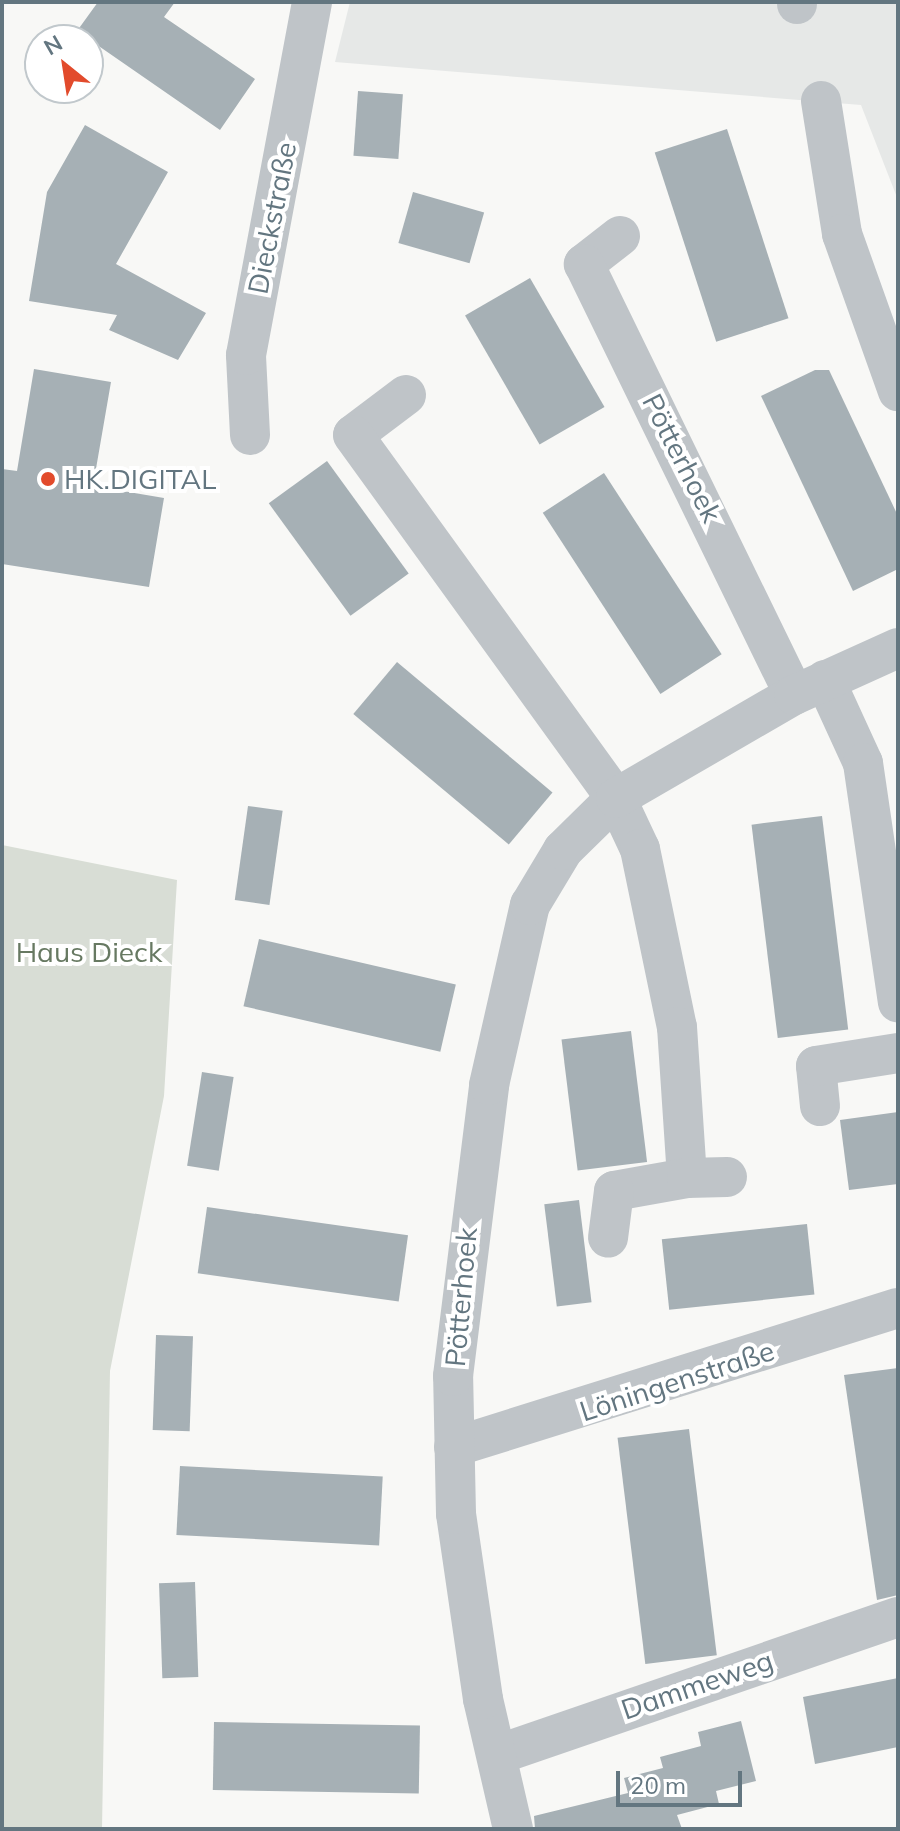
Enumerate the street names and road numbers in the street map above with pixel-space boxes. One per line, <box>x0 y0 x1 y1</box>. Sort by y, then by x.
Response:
street label: Dieckstraße <box>241 139 303 297</box>
street label: Pötterhoek <box>635 388 729 528</box>
street label: Pötterhoek <box>438 1226 484 1368</box>
street label: Löningenstraße <box>576 1334 778 1428</box>
street label: Dammeweg <box>617 1643 777 1727</box>

